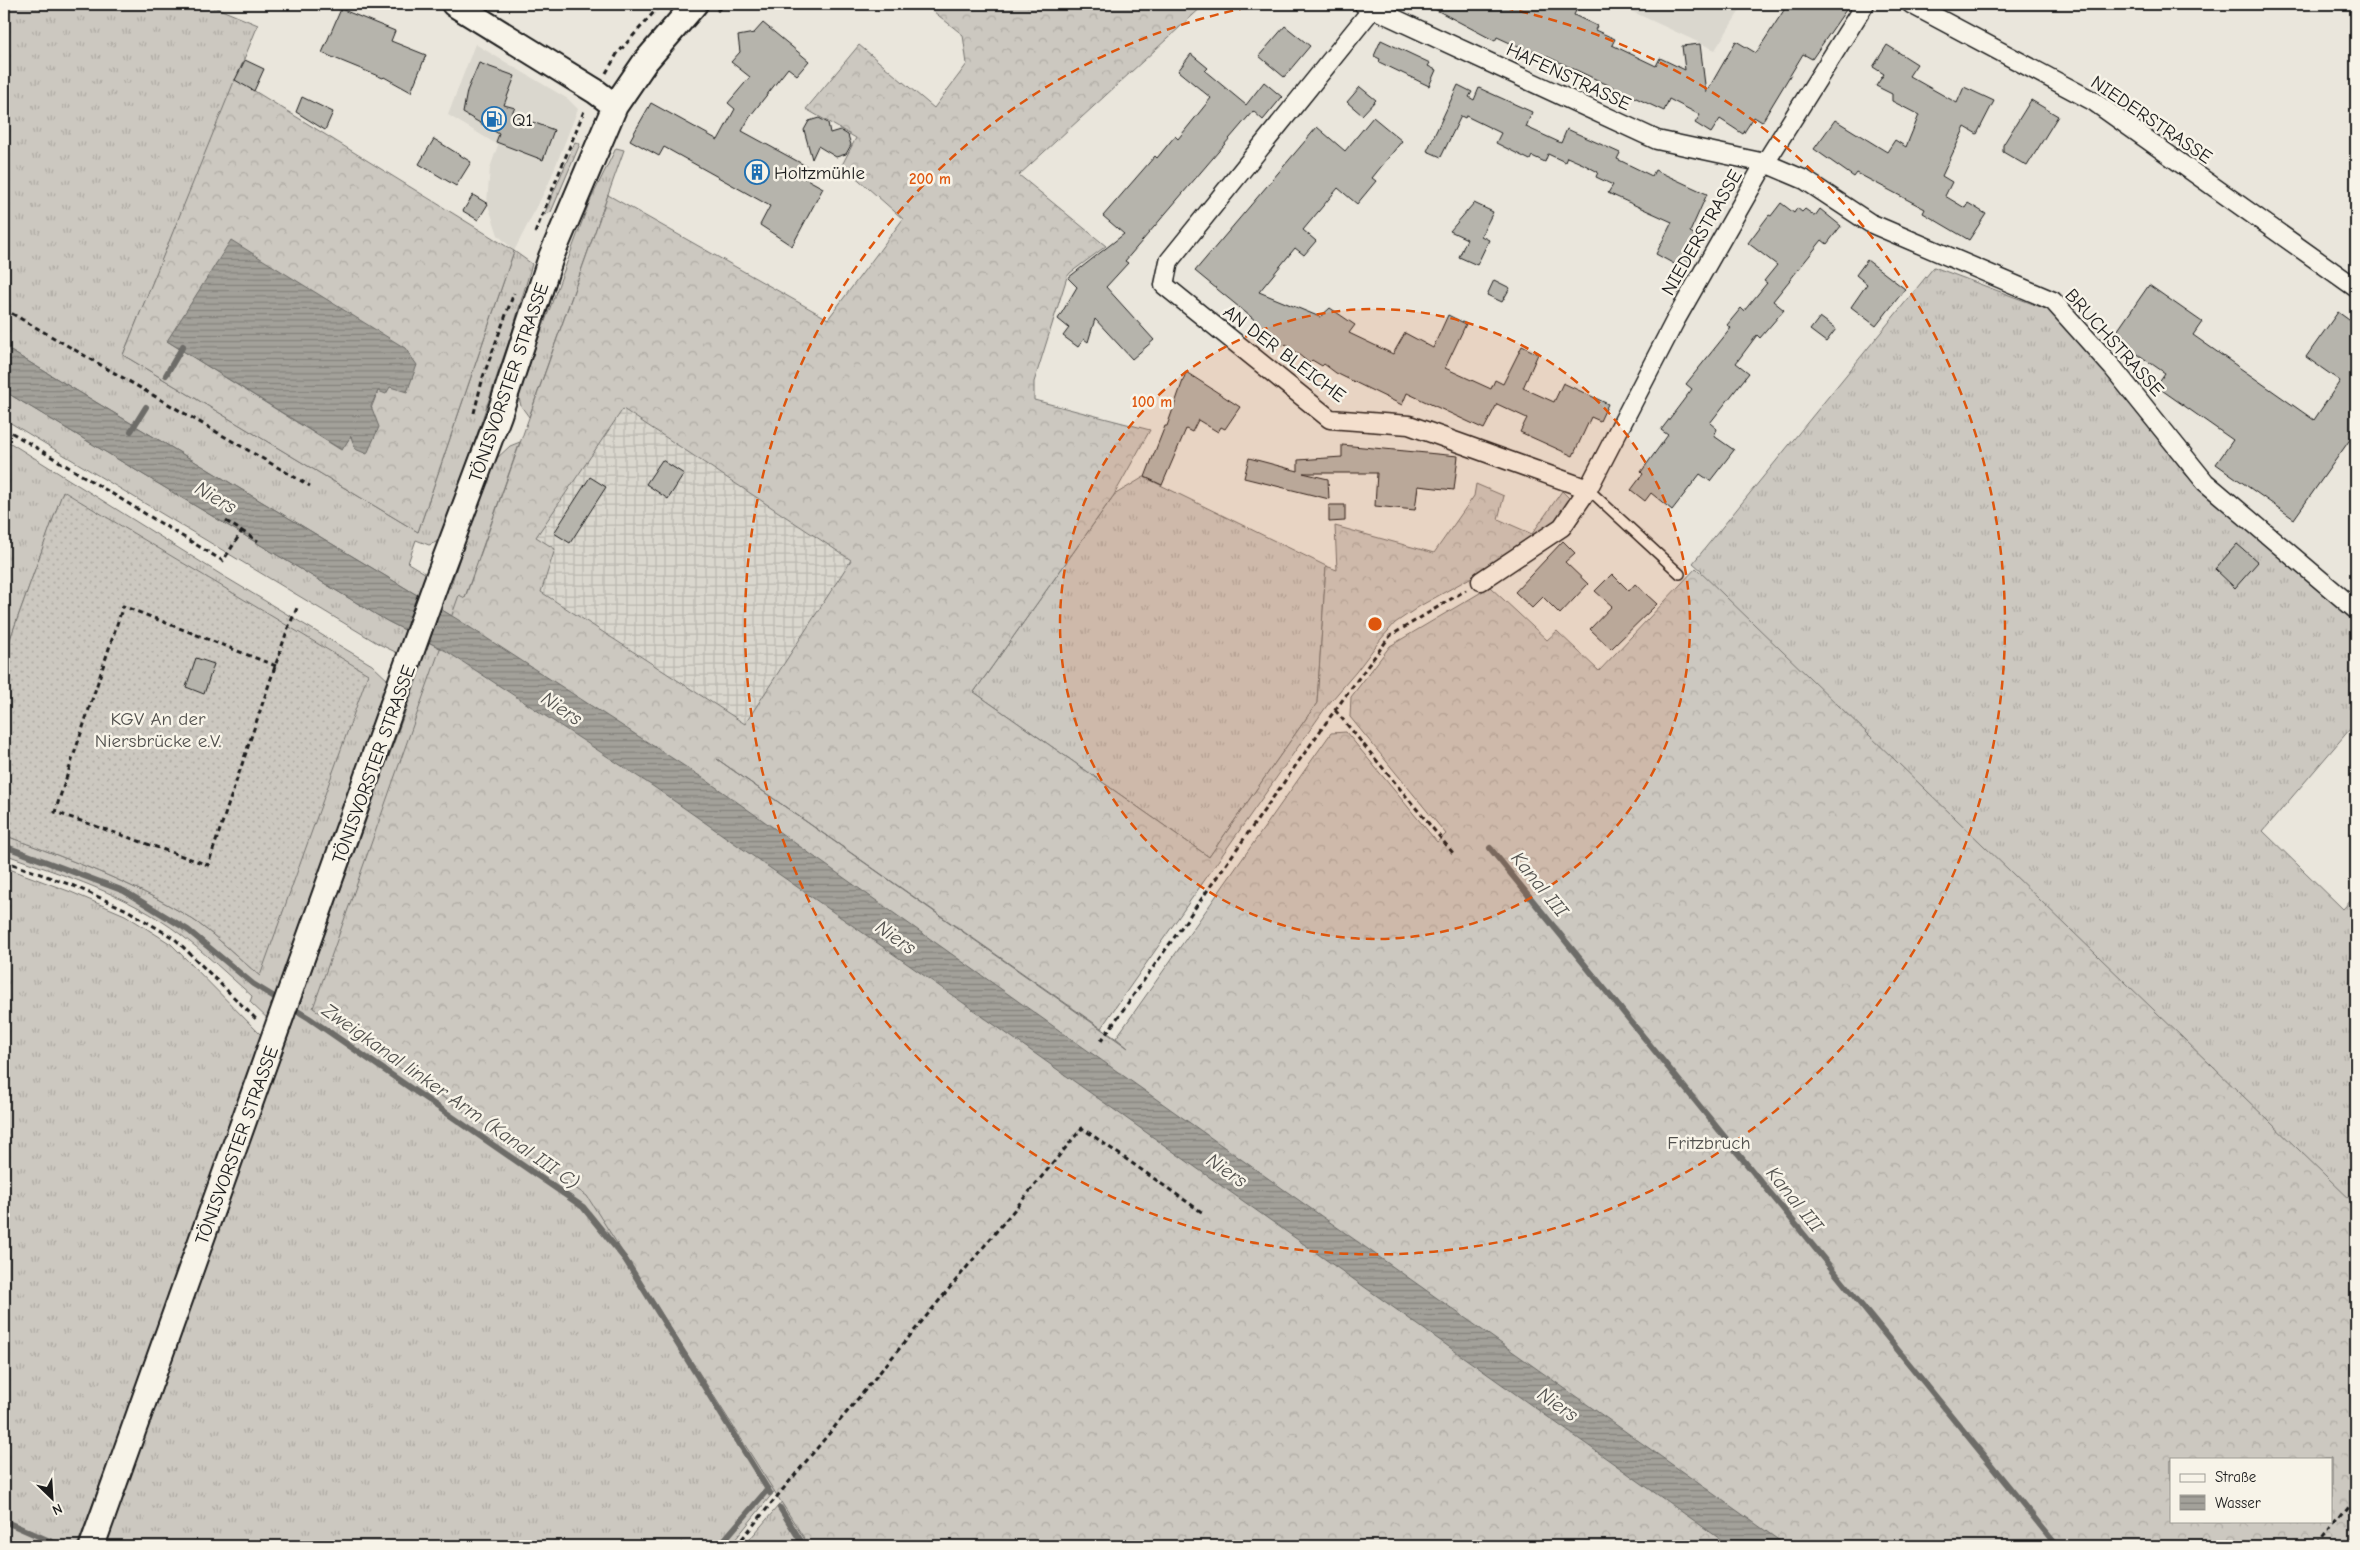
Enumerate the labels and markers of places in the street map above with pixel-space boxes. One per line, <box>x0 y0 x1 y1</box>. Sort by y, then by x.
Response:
fuel station icon: Q1 <box>481 106 507 132</box>
place label: Q1 <box>512 109 533 131</box>
building icon: Holtzmühle <box>744 159 770 185</box>
place label: Holtzmühle <box>774 162 865 184</box>
centre of rings <box>1366 615 1384 633</box>

